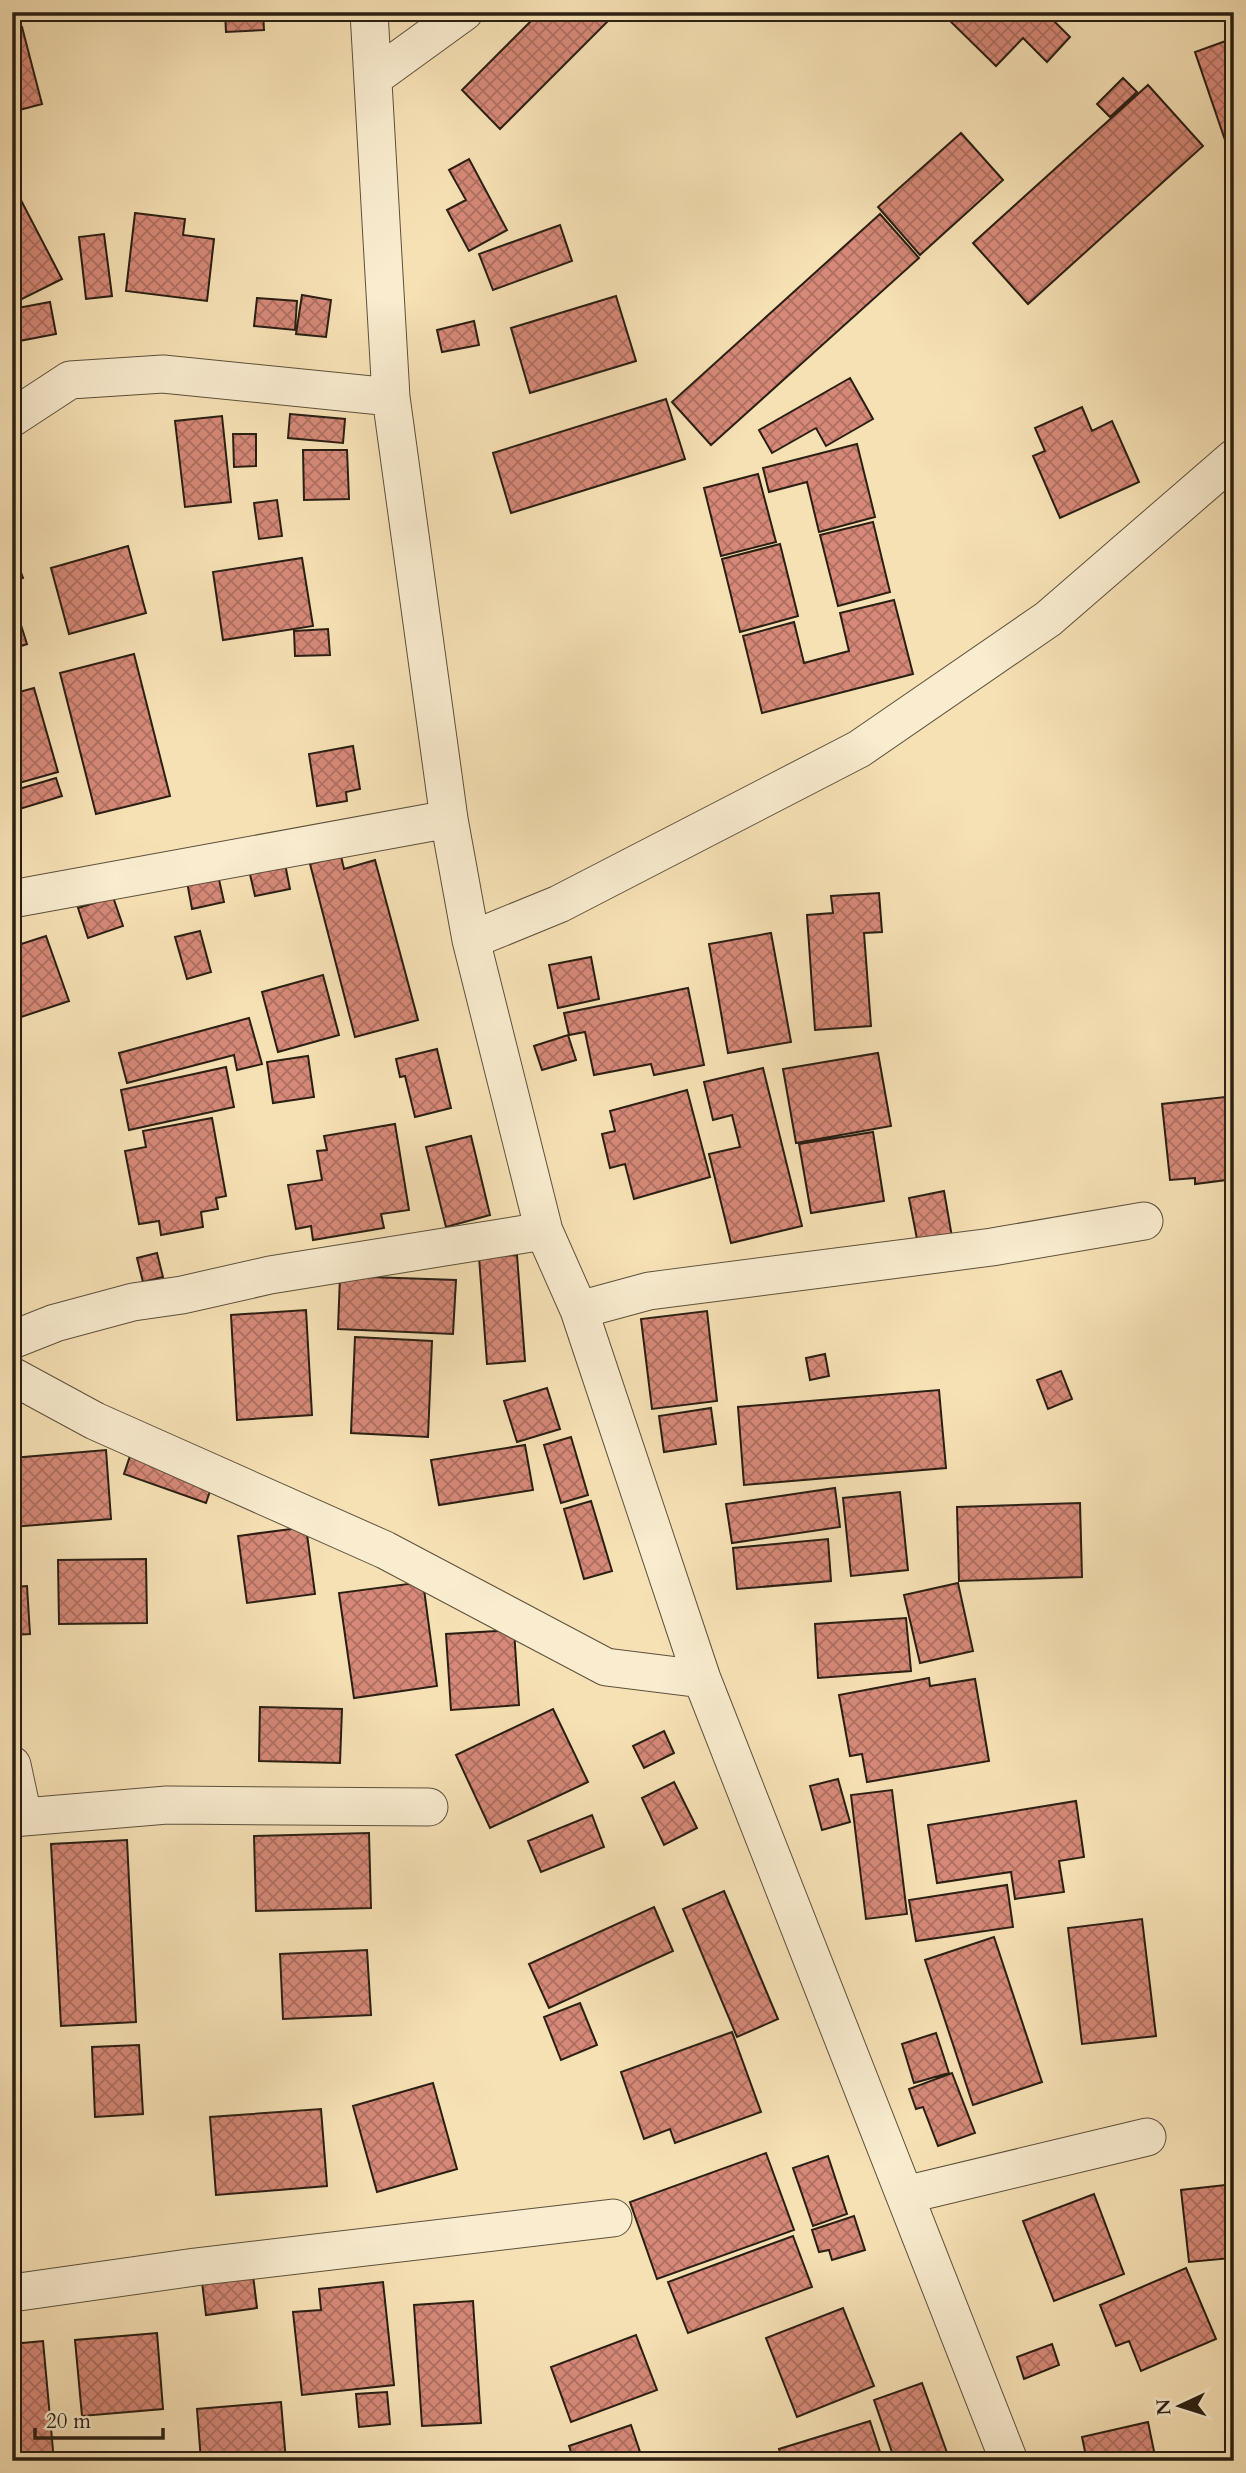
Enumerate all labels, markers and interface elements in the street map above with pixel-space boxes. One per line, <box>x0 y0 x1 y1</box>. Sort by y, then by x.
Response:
north arrow <box>1144 2372 1214 2442</box>
scale bar <box>35 2396 163 2440</box>
text: N <box>1150 2397 1178 2416</box>
text: 20 m <box>46 2407 91 2436</box>

